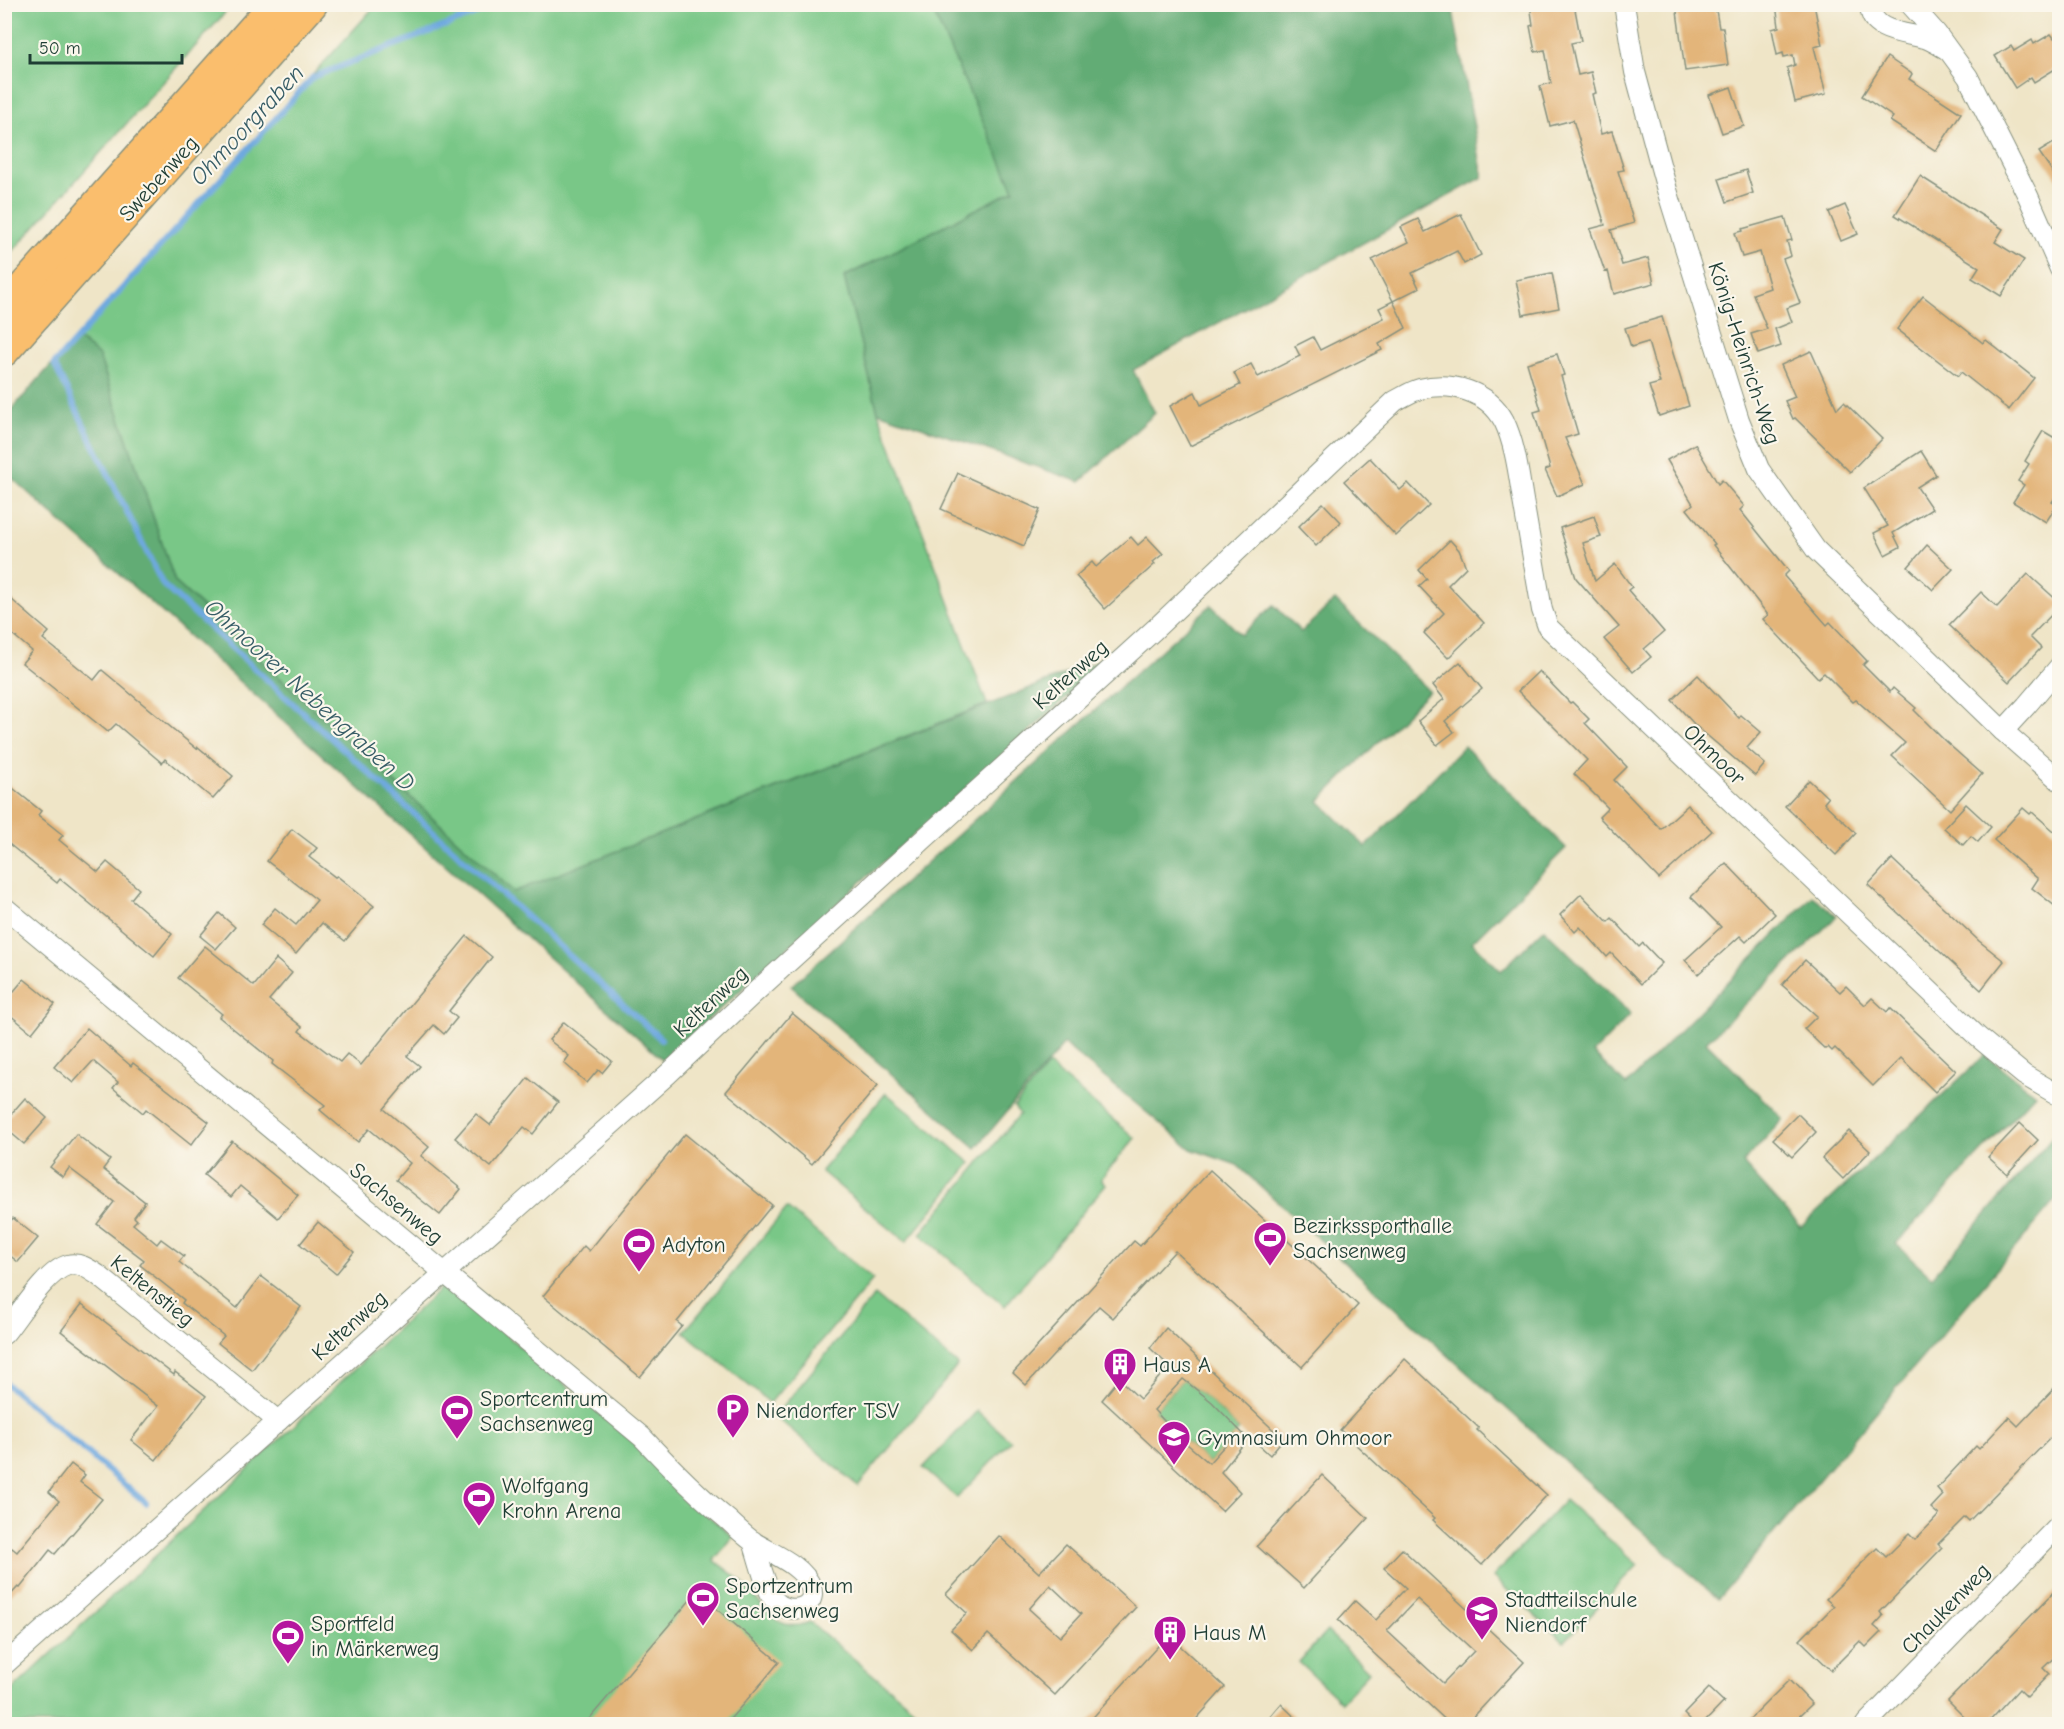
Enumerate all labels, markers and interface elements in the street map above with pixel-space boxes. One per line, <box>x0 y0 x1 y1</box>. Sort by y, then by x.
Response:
scale bar <box>30 27 182 65</box>
text: 50 m <box>39 38 81 59</box>
water label: Ohmoorgraben <box>184 59 310 191</box>
street label: Swebenweg <box>114 130 204 227</box>
street label: König-Heinrich-Weg <box>1702 259 1786 448</box>
water label: Ohmoorer Nebengraben D <box>199 593 421 797</box>
street label: Keltenweg <box>1028 634 1114 715</box>
street label: Ohmoor <box>1678 719 1751 791</box>
street label: Keltenweg <box>668 961 753 1043</box>
street label: Sachsenweg <box>344 1157 448 1250</box>
place label: Bezirkssporthalle Sachsenweg <box>1293 1213 1452 1264</box>
sports icon: Bezirkssporthalle Sachsenweg <box>1252 1220 1288 1267</box>
sports icon: Adyton <box>621 1226 657 1273</box>
place label: Adyton <box>662 1232 726 1258</box>
street label: Keltenstieg <box>105 1249 199 1332</box>
street label: Keltenweg <box>307 1285 393 1366</box>
building icon: Haus A <box>1102 1346 1138 1393</box>
place label: Haus A <box>1143 1352 1211 1378</box>
place label: Sportcentrum Sachsenweg <box>480 1386 608 1437</box>
parking icon: Niendorfer TSV <box>715 1392 751 1439</box>
sports icon: Sportcentrum Sachsenweg <box>439 1393 475 1440</box>
place label: Niendorfer TSV <box>756 1398 899 1424</box>
school or university icon: Gymnasium Ohmoor <box>1156 1419 1192 1466</box>
place label: Gymnasium Ohmoor <box>1197 1425 1392 1451</box>
place label: Wolfgang Krohn Arena <box>502 1473 621 1524</box>
sports icon: Wolfgang Krohn Arena <box>461 1480 497 1527</box>
street label: Chaukenweg <box>1896 1558 1996 1660</box>
place label: Sportzentrum Sachsenweg <box>726 1573 853 1624</box>
sports icon: Sportzentrum Sachsenweg <box>685 1580 721 1627</box>
place label: Stadtteilschule Niendorf <box>1505 1587 1637 1638</box>
school or university icon: Stadtteilschule Niendorf <box>1464 1594 1500 1641</box>
place label: Sportfeld in Märkerweg <box>311 1611 439 1662</box>
building icon: Haus M <box>1152 1614 1188 1661</box>
sports icon: Sportfeld in Märkerweg <box>270 1618 306 1665</box>
place label: Haus M <box>1193 1620 1266 1646</box>

